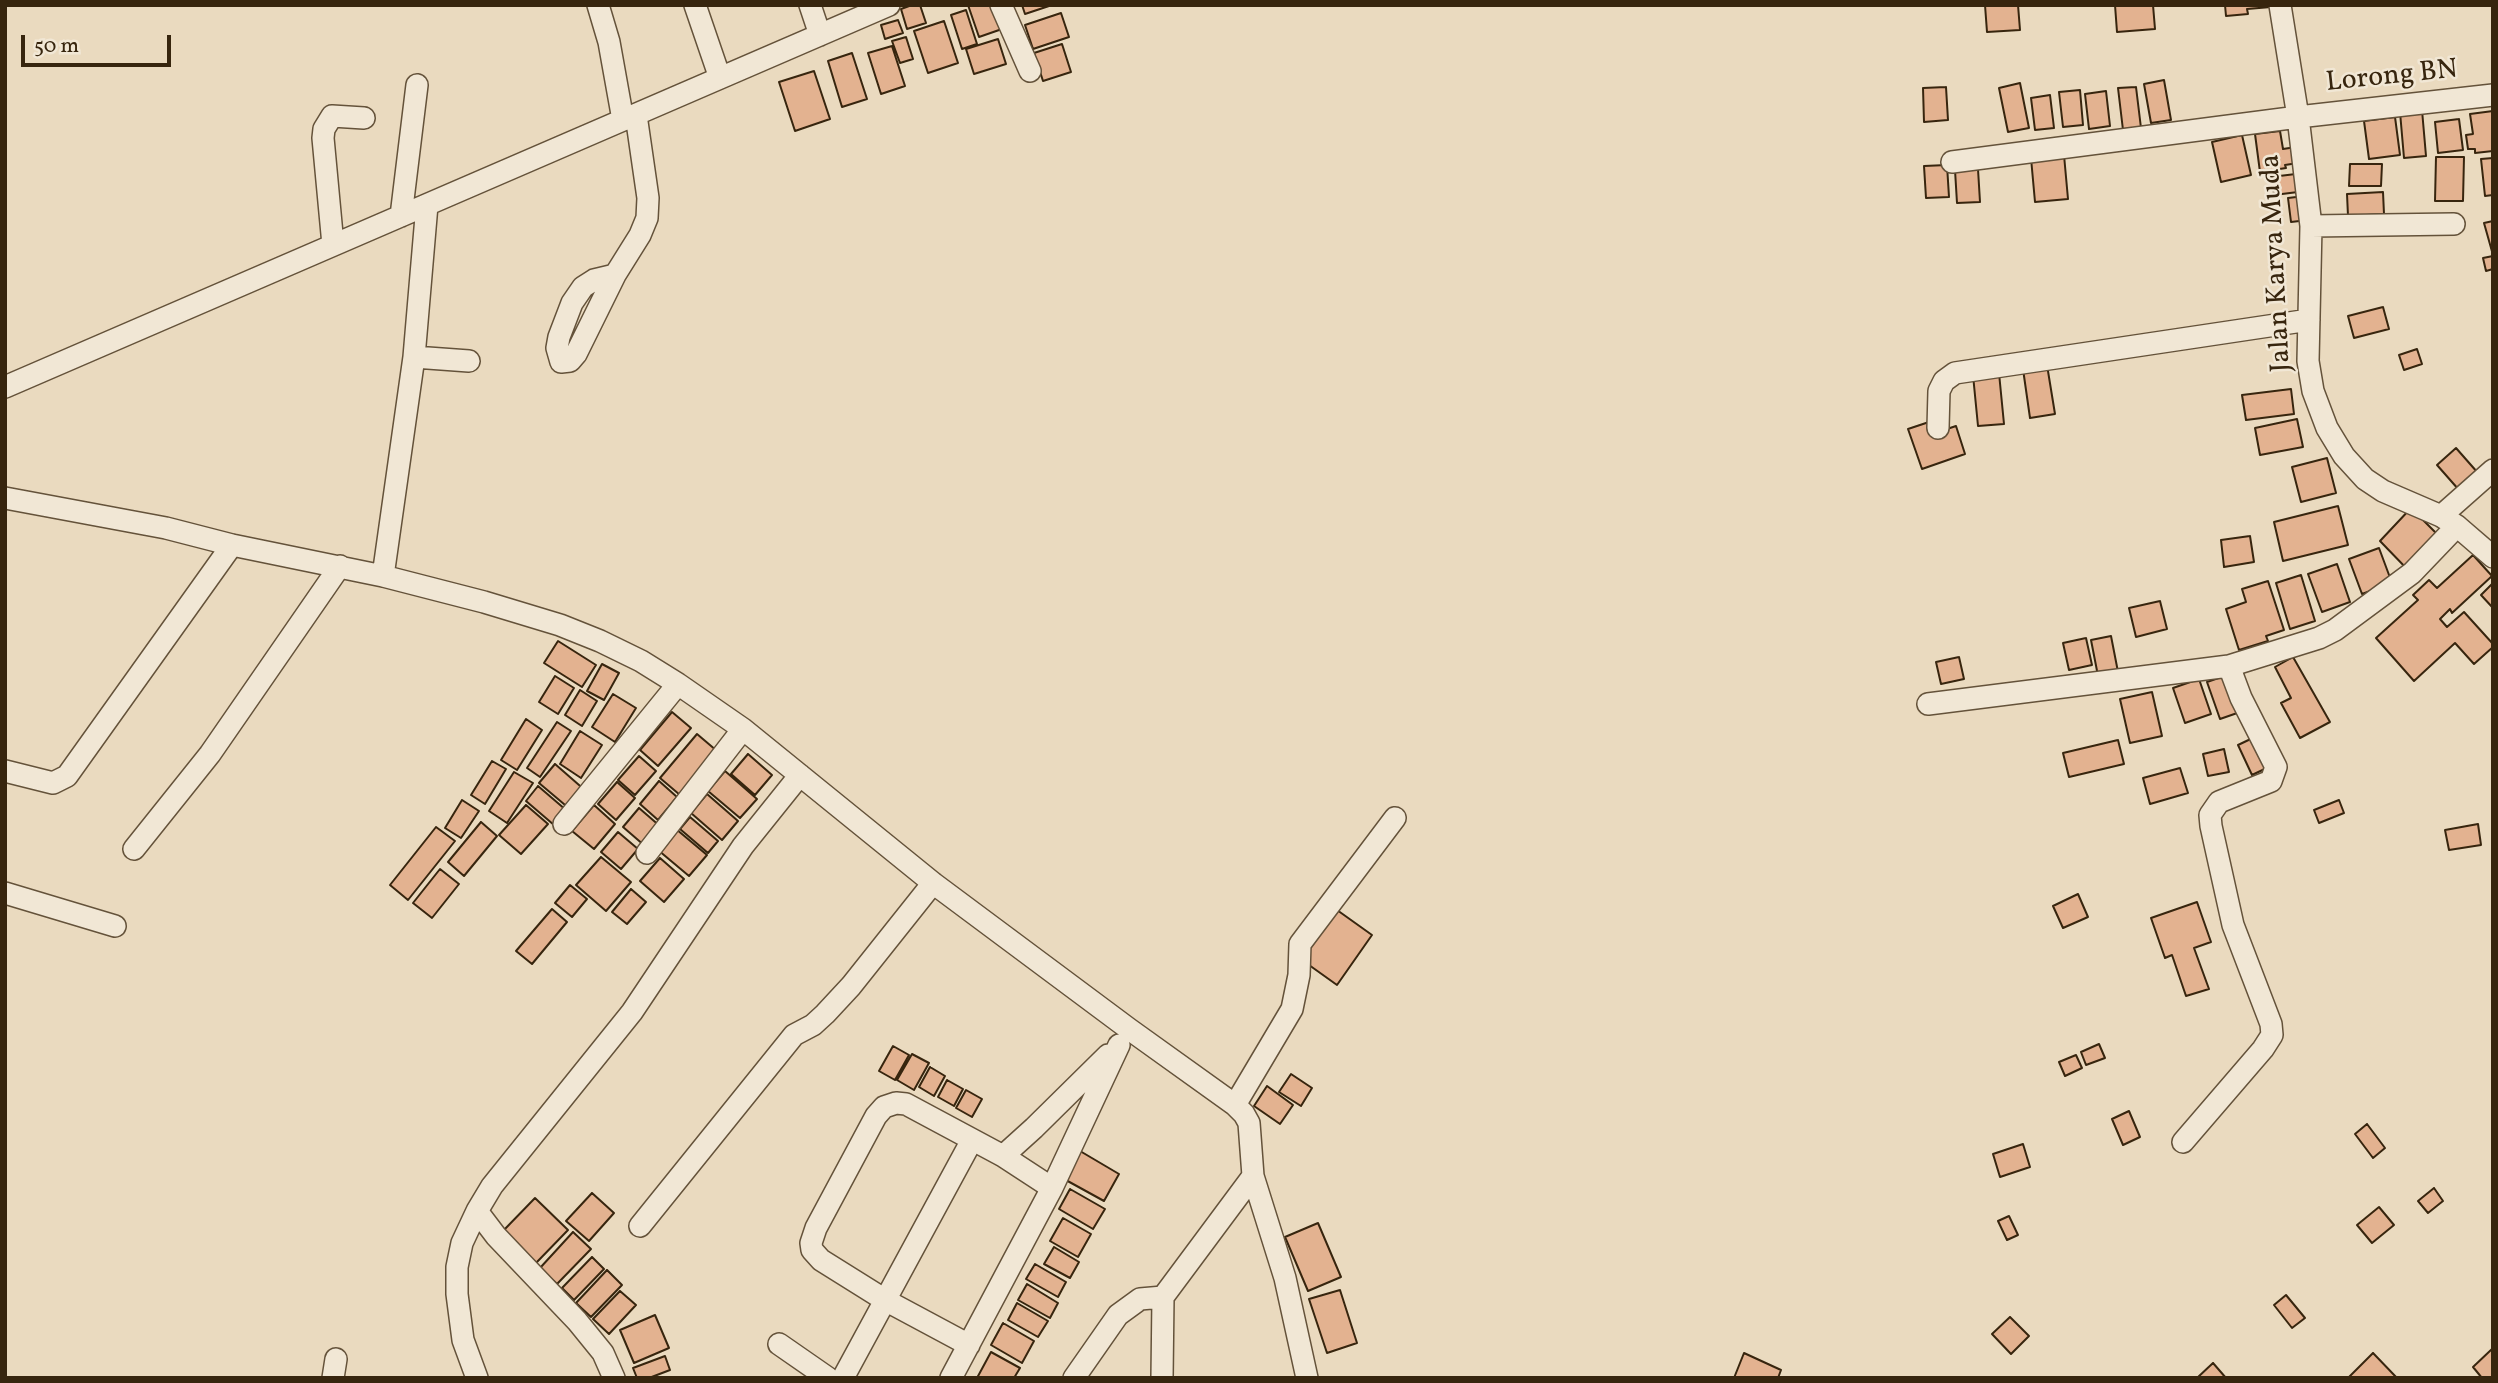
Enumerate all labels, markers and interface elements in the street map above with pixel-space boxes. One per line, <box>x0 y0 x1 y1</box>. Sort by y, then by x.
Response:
scale bar <box>24 21 175 65</box>
text: 50 m <box>34 32 79 61</box>
street label: Lorong BN <box>2325 54 2459 102</box>
street label: Jalan Karya Muda <box>2256 153 2300 373</box>

